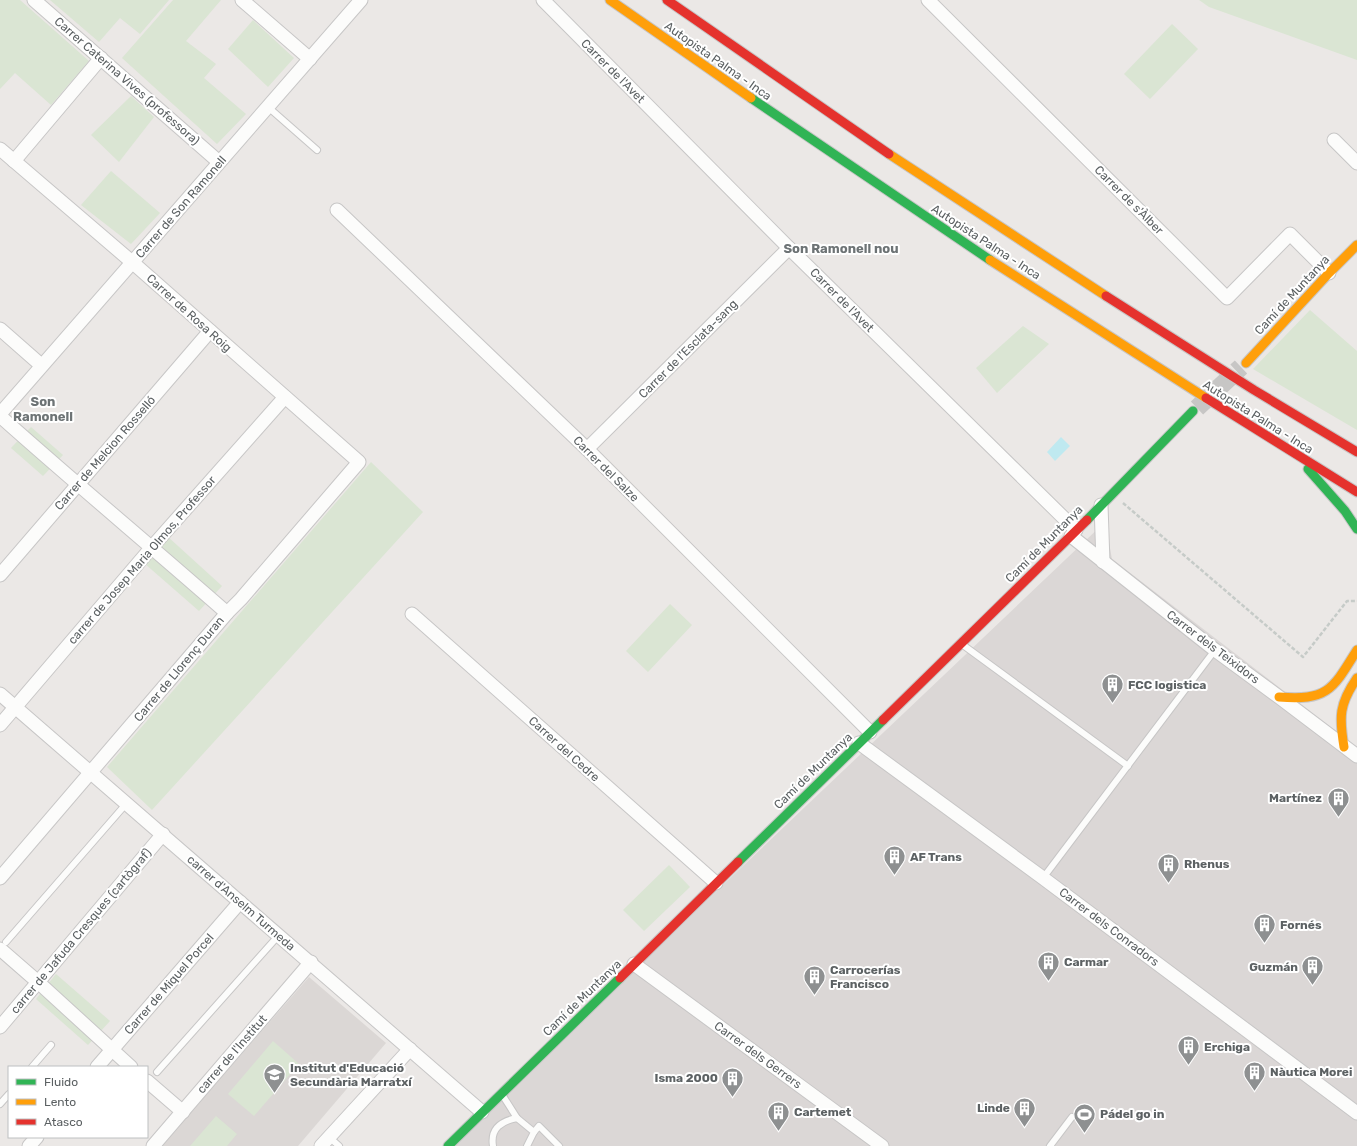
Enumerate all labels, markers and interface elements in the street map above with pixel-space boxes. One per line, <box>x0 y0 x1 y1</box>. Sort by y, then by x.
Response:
street label: Carrer Caterina Vives (professora) <box>52 14 202 148</box>
street label: Autopista Palma - Inca <box>662 19 774 103</box>
street label: Carrer de l'Avet <box>578 36 648 106</box>
street label: Carrer de Son Ramonell <box>133 153 229 261</box>
street label: Carrer de s'Àlber <box>1092 163 1167 238</box>
street label: Autopista Palma - Inca <box>929 202 1043 282</box>
district label: Son Ramonell nou <box>783 241 899 256</box>
street label: Camí de Muntanya <box>1252 252 1332 338</box>
street label: Carrer de l'Avet <box>807 265 877 335</box>
street label: Carrer de Rosa Roig <box>144 271 234 355</box>
street label: Carrer de l'Esclata-sang <box>636 297 740 401</box>
street label: Autopista Palma - Inca <box>1200 377 1316 457</box>
street label: Carrer de Melcion Rosselló <box>52 393 158 513</box>
district label: Son Ramonell <box>13 394 73 424</box>
street label: Carrer del Salze <box>570 433 642 505</box>
street label: carrer de Josep Maria Olmos, Professor <box>65 473 219 647</box>
street label: Camí de Muntanya <box>1003 503 1085 585</box>
street label: Carrer dels Teixidors <box>1164 608 1262 686</box>
street label: Carrer de Llorenç Duran <box>131 614 227 724</box>
building icon: FCC logistica <box>1100 672 1126 705</box>
place label: FCC logistica <box>1128 678 1206 692</box>
street label: Carrer del Cedre <box>526 714 602 785</box>
street label: Camí de Muntanya <box>771 730 855 812</box>
building icon: Martínez <box>1325 785 1351 818</box>
place label: Martínez <box>1269 791 1322 805</box>
building icon: AF Trans <box>882 844 908 877</box>
street label: carrer de Jafuda Cresques (cartògraf) <box>8 846 154 1016</box>
place label: AF Trans <box>910 850 962 864</box>
building icon: Rhenus <box>1156 851 1182 884</box>
street label: carrer d'Anselm Turmeda <box>184 852 298 954</box>
place label: Rhenus <box>1184 857 1230 871</box>
street label: Carrer dels Conradors <box>1056 885 1162 969</box>
building icon: Fornés <box>1252 912 1278 945</box>
place label: Fornés <box>1280 918 1322 932</box>
street label: Carrer de Miquel Porcel <box>121 931 217 1037</box>
building icon: Carmar <box>1035 949 1061 982</box>
building icon: Guzmán <box>1300 954 1326 987</box>
place label: Carmar <box>1064 955 1109 969</box>
street label: Camí de Muntanya <box>540 957 624 1039</box>
place label: Guzmán <box>1249 960 1298 974</box>
place label: Carrocerías Francisco <box>830 963 901 991</box>
building icon: Carrocerías Francisco <box>802 964 828 997</box>
street label: carrer de l'Institut <box>194 1012 270 1096</box>
street label: Carrer dels Gerrers <box>712 1019 804 1091</box>
building icon: Erchiga <box>1175 1034 1201 1067</box>
place label: Erchiga <box>1204 1040 1250 1054</box>
building icon: Nàutica Morei <box>1241 1059 1267 1092</box>
place label: Institut d'Educació Secundària Marratxí <box>290 1061 413 1089</box>
school or university icon: Institut d'Educació Secundària Marratxí <box>261 1062 287 1095</box>
building icon: Isma 2000 <box>720 1065 746 1098</box>
place label: Nàutica Morei <box>1270 1065 1352 1079</box>
legend <box>8 1066 148 1138</box>
place label: Isma 2000 <box>655 1071 718 1085</box>
text: Fluido <box>44 1075 78 1089</box>
text: Lento <box>44 1095 76 1109</box>
building icon: Linde <box>1012 1095 1038 1128</box>
building icon: Cartemet <box>765 1099 791 1132</box>
place label: Linde <box>977 1101 1010 1115</box>
sports icon: Pádel go in <box>1072 1101 1098 1134</box>
place label: Cartemet <box>794 1105 852 1119</box>
place label: Pádel go in <box>1100 1107 1165 1121</box>
text: Atasco <box>44 1115 83 1129</box>

